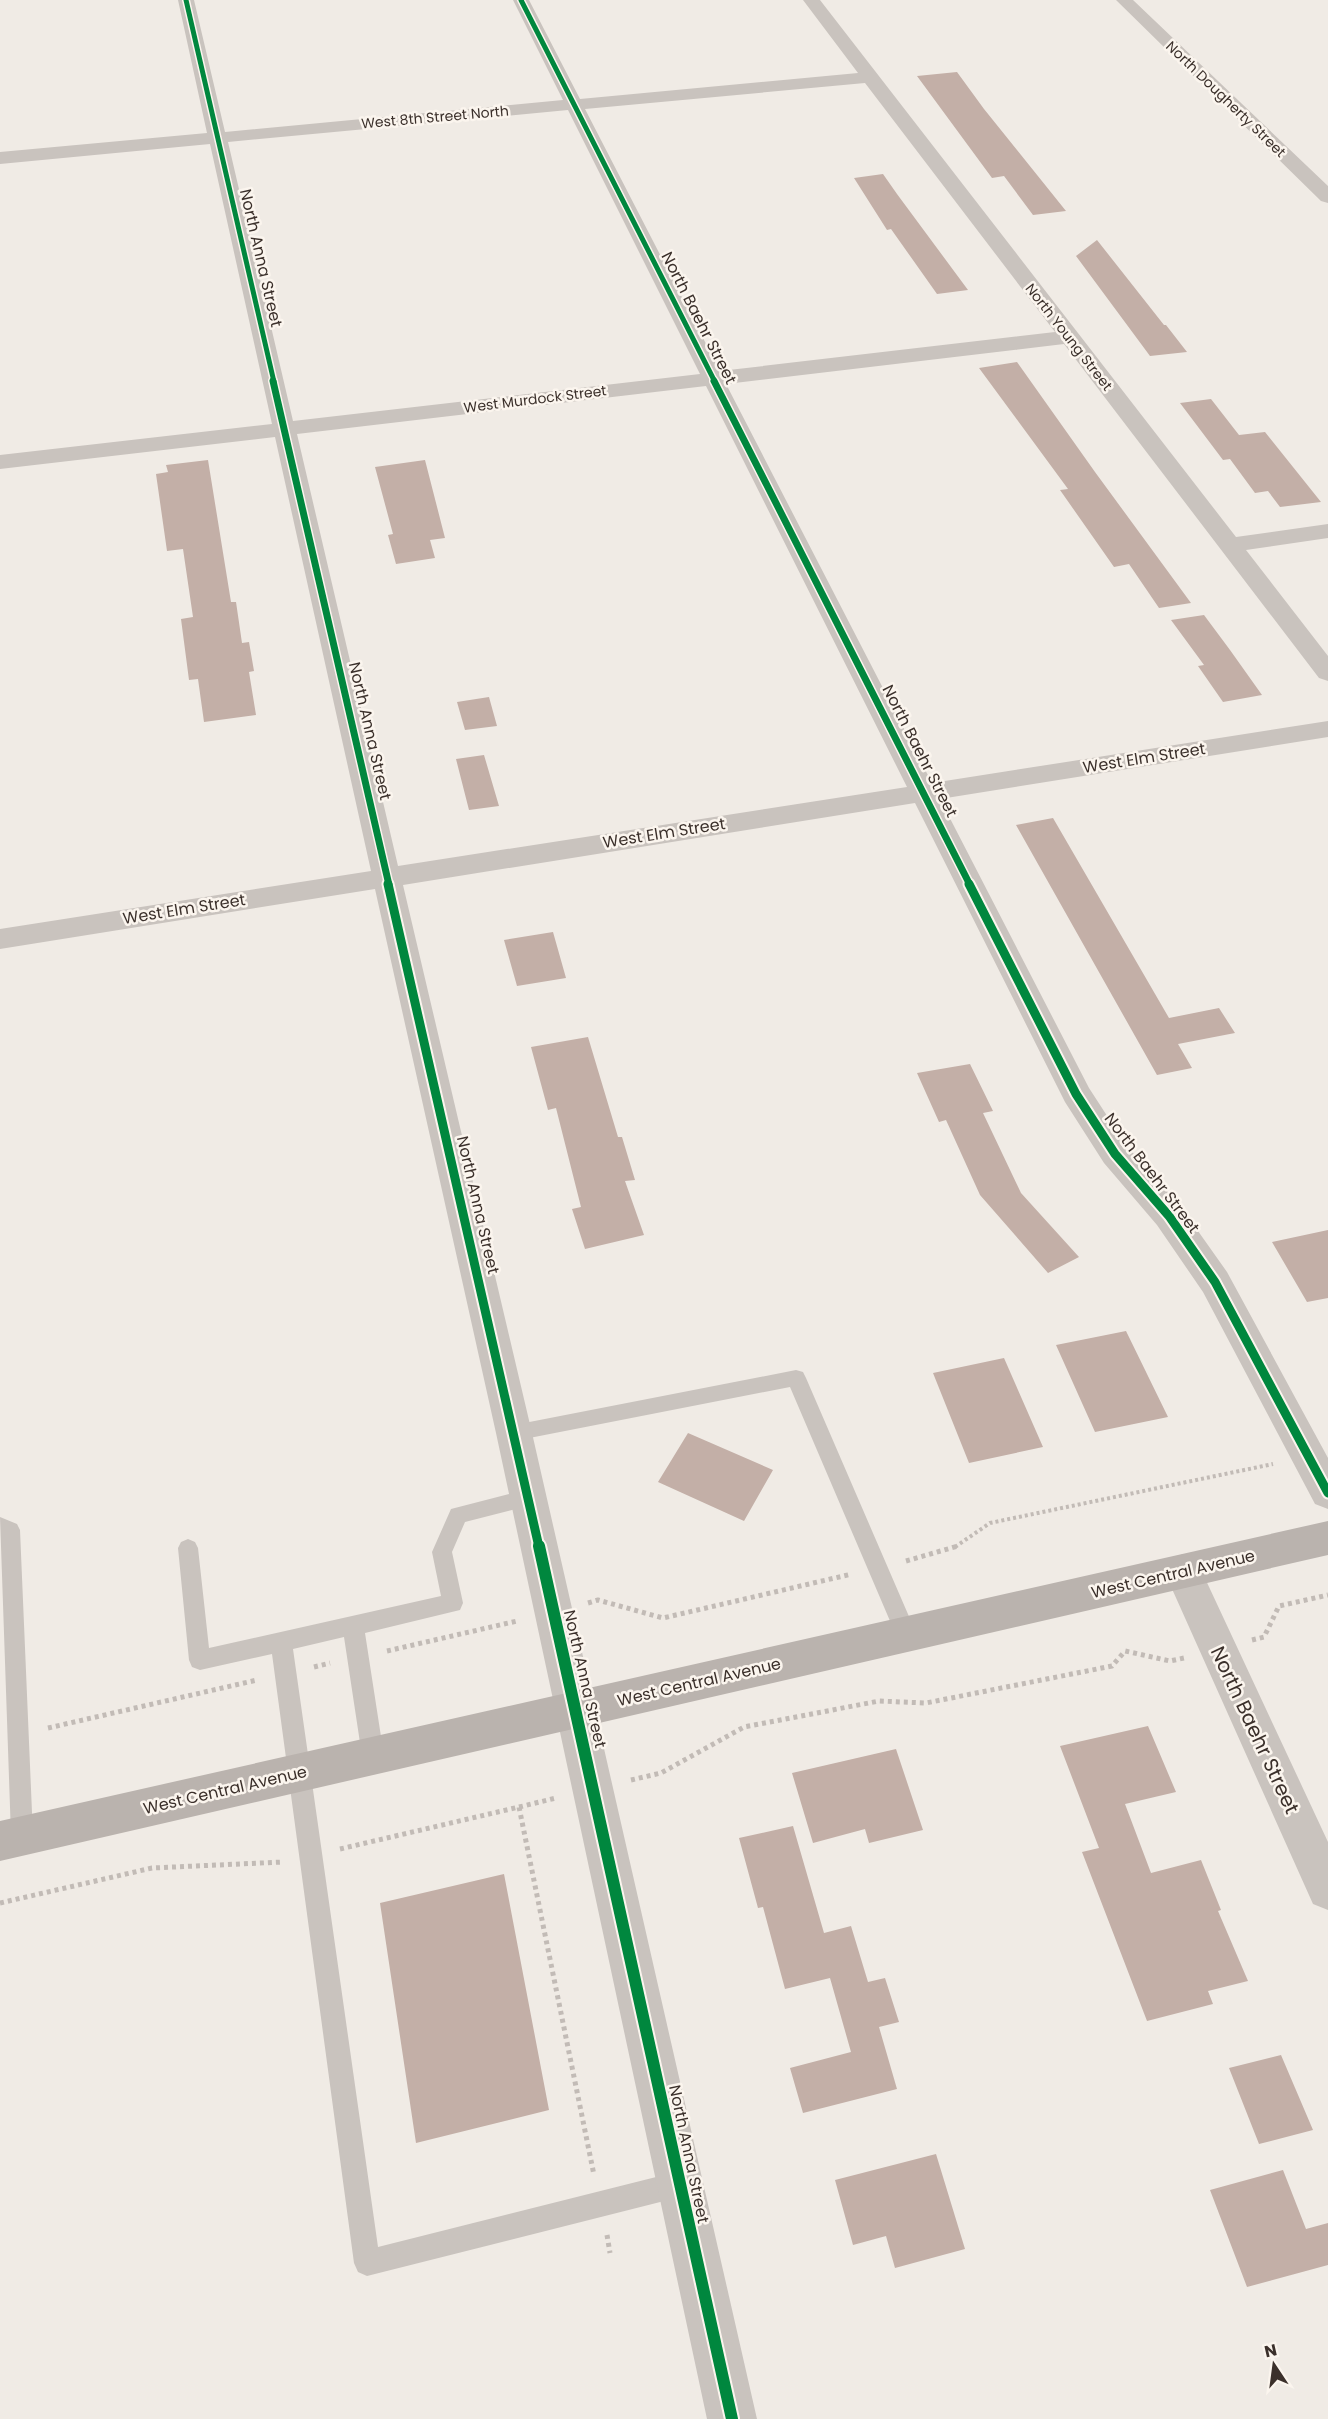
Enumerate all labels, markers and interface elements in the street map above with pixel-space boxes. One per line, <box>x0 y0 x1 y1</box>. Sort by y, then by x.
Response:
street label: North Dougherty Street <box>1162 36 1290 162</box>
street label: West 8th Street North <box>360 101 510 133</box>
street label: North Anna Street <box>234 187 288 329</box>
street label: North Baehr Street <box>656 248 742 388</box>
street label: North Young Street <box>1021 279 1117 395</box>
street label: West Murdock Street <box>463 380 607 418</box>
street label: North Anna Street <box>343 660 397 802</box>
street label: North Baehr Street <box>877 681 963 821</box>
street label: West Elm Street <box>1081 737 1207 779</box>
street label: West Elm Street <box>601 812 727 854</box>
street label: West Elm Street <box>121 888 247 930</box>
street label: North Baehr Street <box>1099 1108 1205 1238</box>
street label: North Anna Street <box>451 1134 505 1276</box>
street label: West Central Avenue <box>1089 1544 1257 1604</box>
street label: North Anna Street <box>558 1608 612 1750</box>
street label: North Baehr Street <box>1204 1642 1306 1818</box>
street label: West Central Avenue <box>615 1652 783 1712</box>
street label: West Central Avenue <box>141 1760 309 1820</box>
street label: North Anna Street <box>663 2083 715 2226</box>
north arrow <box>1244 2335 1304 2395</box>
text: N <box>1262 2338 1279 2363</box>

